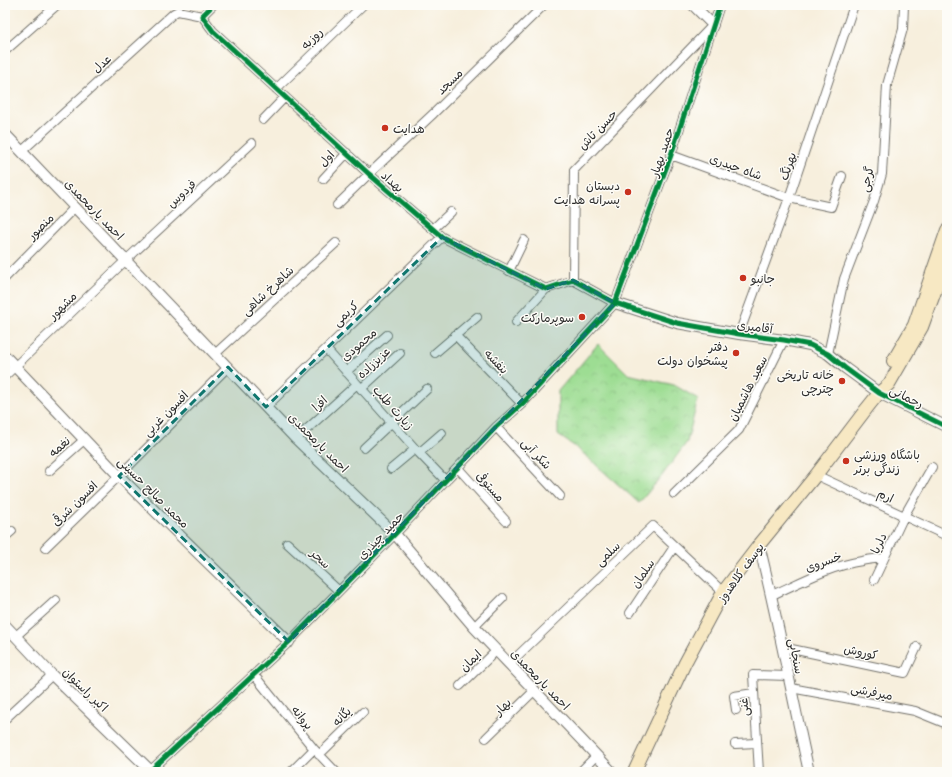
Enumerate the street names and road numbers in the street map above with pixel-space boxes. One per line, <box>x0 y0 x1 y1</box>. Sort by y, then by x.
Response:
street label: روزبه <box>296 24 326 53</box>
street label: عدل <box>88 50 114 76</box>
street label: مسجد <box>432 65 466 98</box>
street label: حسن تاش <box>574 105 620 153</box>
street label: حمید بهیار <box>645 125 678 180</box>
street label: اول <box>315 146 338 170</box>
street label: شاه حیدری <box>708 149 764 183</box>
street label: بهرنگ <box>775 150 800 183</box>
street label: گرجی <box>855 165 878 194</box>
street label: بهداد <box>378 167 408 196</box>
street label: احمد یارمحمدی <box>62 175 128 243</box>
street label: فردوس <box>163 175 200 211</box>
street label: منصور <box>23 209 57 243</box>
street label: شاهرخ شاهی <box>237 262 298 320</box>
street label: مشهور <box>44 288 80 324</box>
street label: کریمی <box>329 297 362 330</box>
street label: آقامیری <box>736 316 775 337</box>
street label: محمودی <box>337 324 379 364</box>
street label: عزیززاده <box>353 342 393 382</box>
street label: بنفشه <box>481 345 513 378</box>
street label: سعید هاشمیان <box>724 353 770 423</box>
street label: رحمانی <box>887 381 927 412</box>
street label: زیارت طلب <box>369 382 418 433</box>
street label: افسون غربی <box>139 387 192 440</box>
street label: افرا <box>308 392 330 414</box>
street label: احمد یارمحمدی <box>285 408 353 476</box>
street label: نغمه <box>45 432 73 460</box>
street label: شکر آبی <box>518 434 556 473</box>
street label: محمد صالح حسینی <box>113 453 193 533</box>
street label: مستوفی <box>473 468 509 504</box>
street label: افسون شرقی <box>47 477 101 529</box>
street label: ارم <box>874 484 897 508</box>
street label: حمید چیذری <box>353 508 407 562</box>
street label: دلریا <box>866 530 890 556</box>
street label: سلمی <box>591 537 624 570</box>
street label: یوسف کلاهدوز <box>712 539 768 606</box>
street label: سحر <box>307 544 335 571</box>
street label: خسروی <box>803 547 844 576</box>
street label: سلمان <box>627 555 657 591</box>
street label: سنجابی <box>785 637 808 675</box>
street label: کوروش <box>842 640 879 663</box>
street label: احمد یارمحمدی <box>508 645 574 713</box>
street label: ایمان <box>456 646 485 674</box>
street label: اکبر راستوان <box>59 663 112 715</box>
street label: میرفرشی <box>849 679 894 704</box>
street label: بهار <box>489 694 515 720</box>
street label: غنی <box>735 697 752 717</box>
street label: پروانه <box>288 702 318 733</box>
street label: یگانه <box>328 703 354 729</box>

